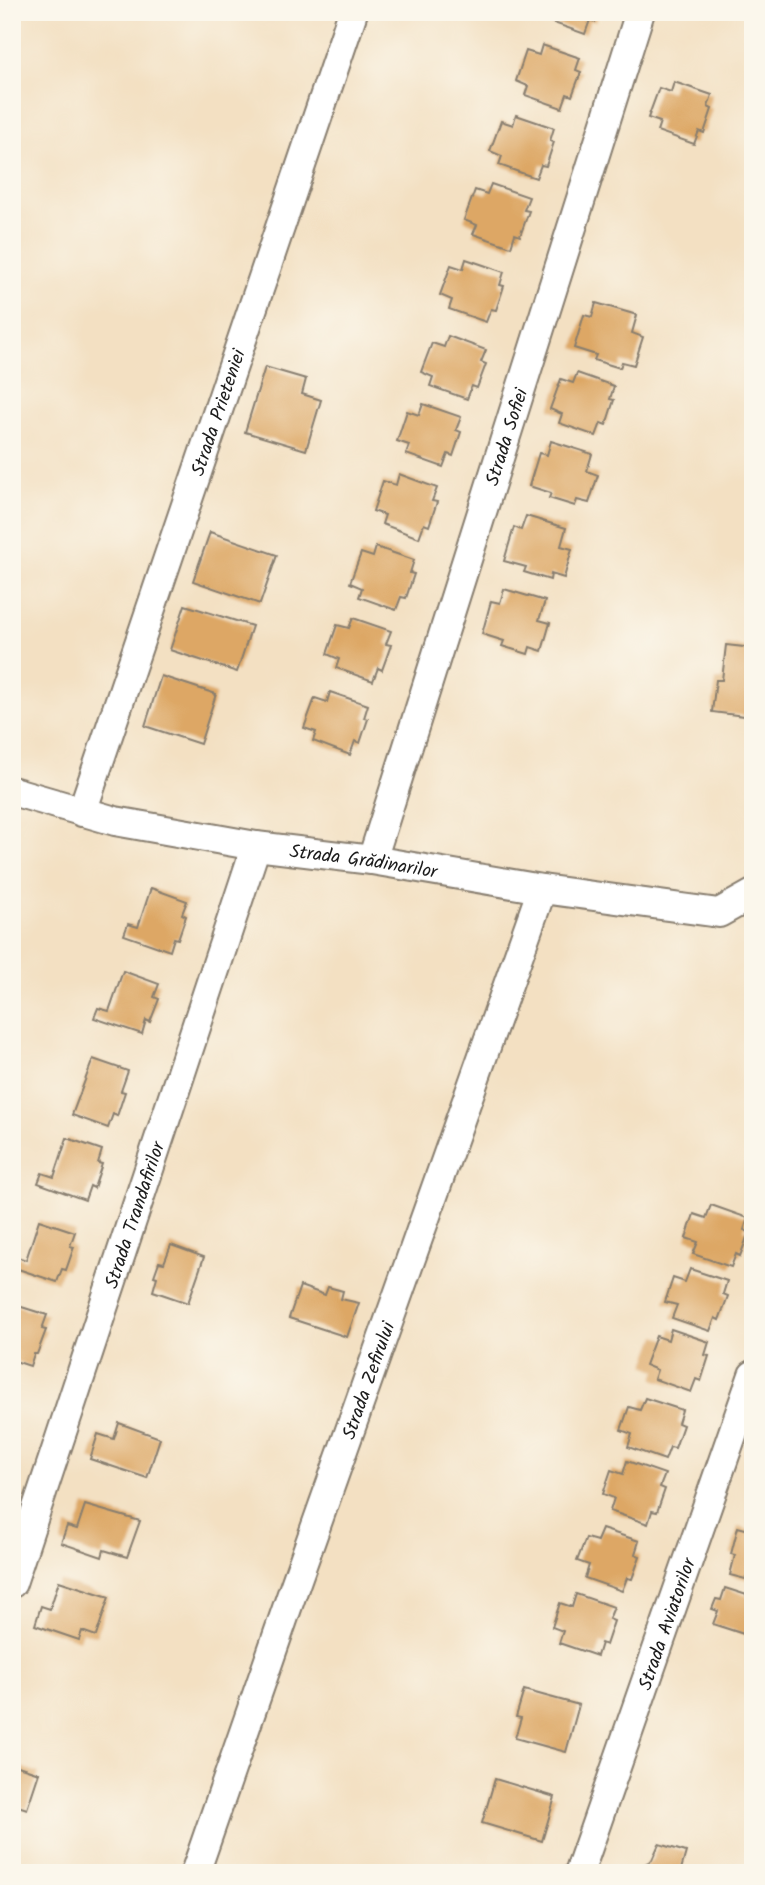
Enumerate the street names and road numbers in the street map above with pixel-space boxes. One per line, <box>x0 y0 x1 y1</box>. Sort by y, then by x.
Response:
street label: Strada Prieteniei <box>184 344 255 480</box>
street label: Strada Sofiei <box>478 383 538 490</box>
street label: Strada Grădinarilor <box>288 837 441 888</box>
street label: Strada Trandafirilor <box>98 1136 175 1293</box>
street label: Strada Zefirului <box>335 1317 405 1444</box>
street label: Strada Aviatorilor <box>631 1553 705 1695</box>

